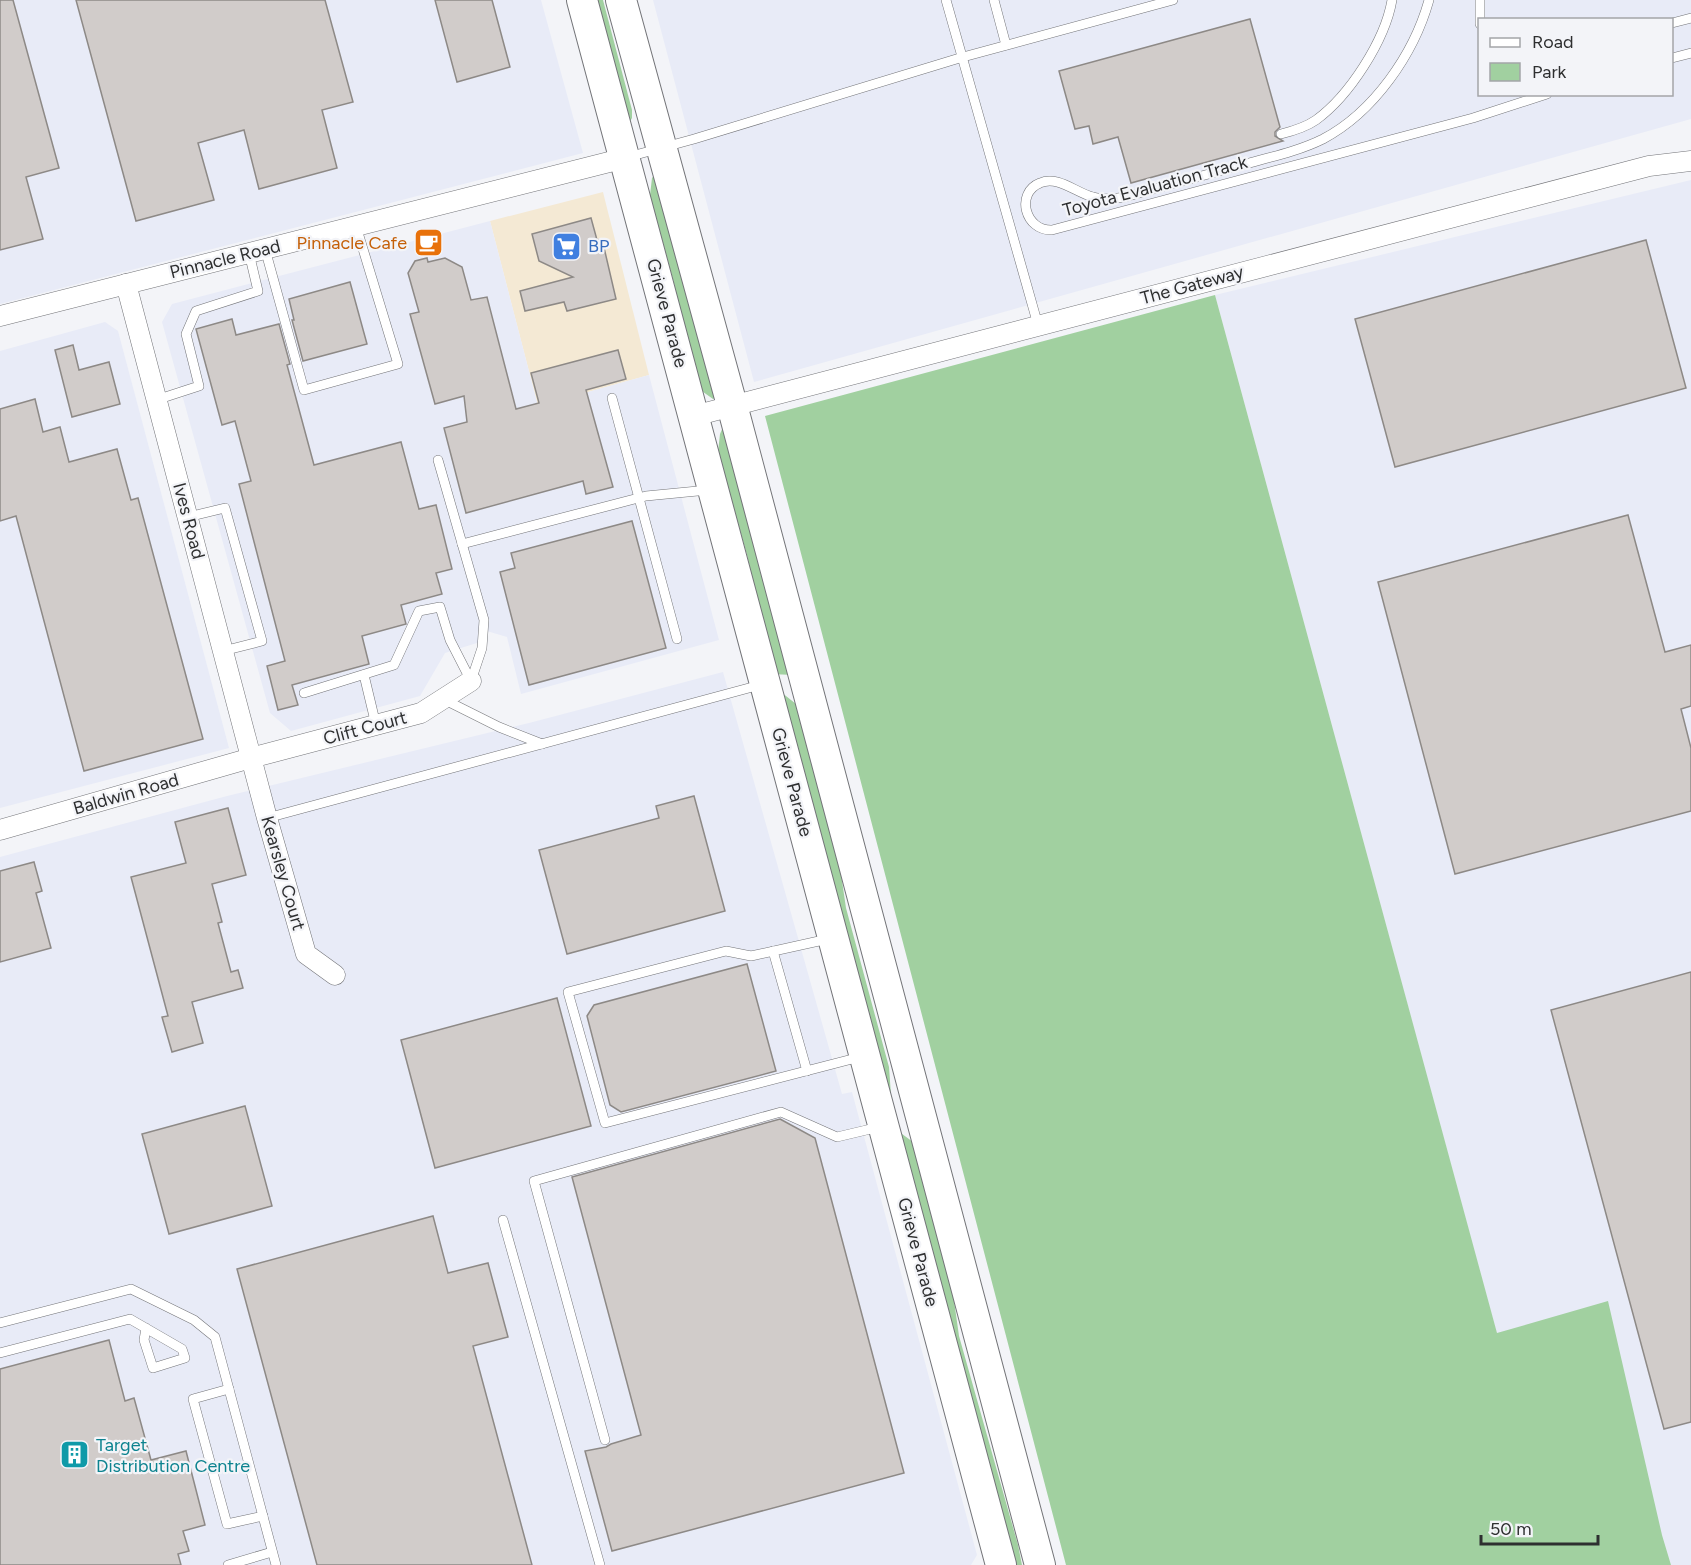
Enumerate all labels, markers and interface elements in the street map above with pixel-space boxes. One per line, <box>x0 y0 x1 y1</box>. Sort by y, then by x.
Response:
legend <box>1478 18 1673 96</box>
text: Road <box>1532 31 1573 53</box>
text: Park <box>1532 61 1567 83</box>
street label: Toyota Evaluation Track <box>1060 151 1250 221</box>
cafe icon: Pinnacle Cafe <box>412 227 444 259</box>
supermarket icon: BP <box>551 230 583 262</box>
place label: Pinnacle Cafe <box>297 232 407 254</box>
street label: Pinnacle Road <box>167 235 283 283</box>
place label: BP <box>588 235 609 257</box>
street label: Grieve Parade <box>642 256 692 370</box>
street label: The Gateway <box>1138 261 1246 309</box>
street label: Ives Road <box>168 480 210 562</box>
street label: Clift Court <box>321 706 409 750</box>
street label: Grieve Parade <box>767 725 817 839</box>
street label: Baldwin Road <box>71 768 181 820</box>
street label: Kearsley Court <box>256 813 310 933</box>
street label: Grieve Parade <box>893 1195 943 1309</box>
place label: Target Distribution Centre <box>96 1434 250 1477</box>
building icon: Target Distribution Centre <box>59 1439 91 1471</box>
scale bar <box>1481 1508 1598 1546</box>
text: 50 m <box>1490 1518 1532 1540</box>

